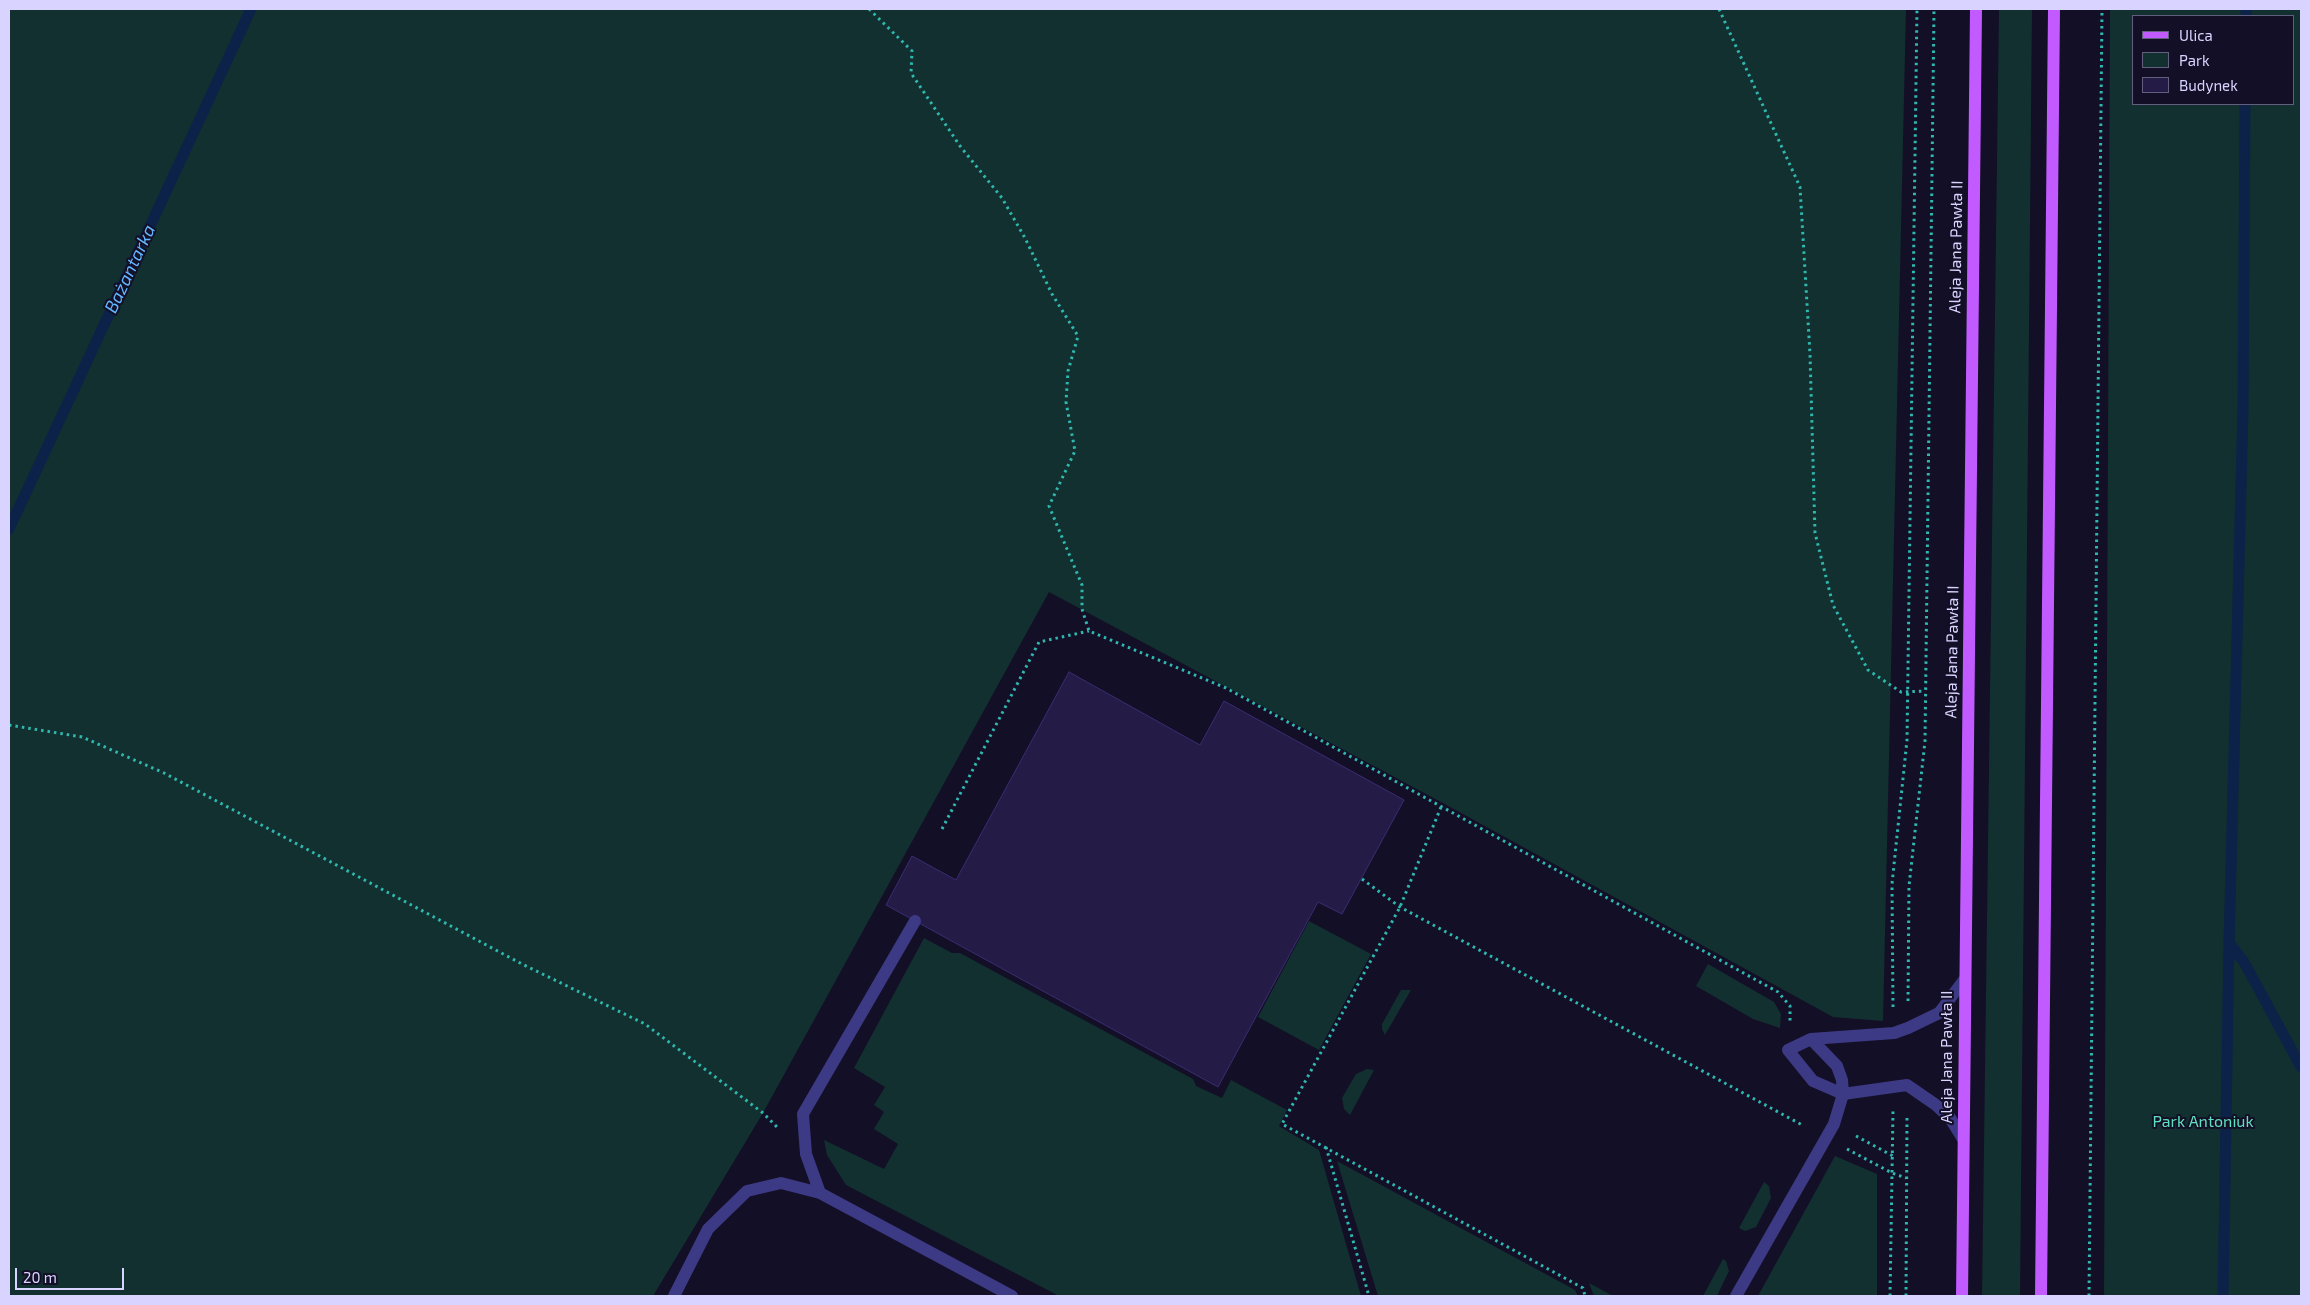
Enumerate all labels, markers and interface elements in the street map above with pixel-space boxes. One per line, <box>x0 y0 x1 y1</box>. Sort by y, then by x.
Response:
legend <box>2132 15 2295 105</box>
text: Ulica <box>2179 26 2213 44</box>
text: Park <box>2179 51 2210 69</box>
text: Budynek <box>2179 76 2238 94</box>
street label: Aleja Jana Pawła II <box>1945 180 1967 314</box>
water label: Bażantarka <box>100 221 160 317</box>
street label: Aleja Jana Pawła II <box>1941 585 1963 719</box>
street label: Aleja Jana Pawła II <box>1937 991 1957 1123</box>
park label: Park Antoniuk <box>2152 1112 2254 1132</box>
scale bar <box>18 1258 126 1290</box>
text: 20 m <box>23 1268 57 1286</box>

